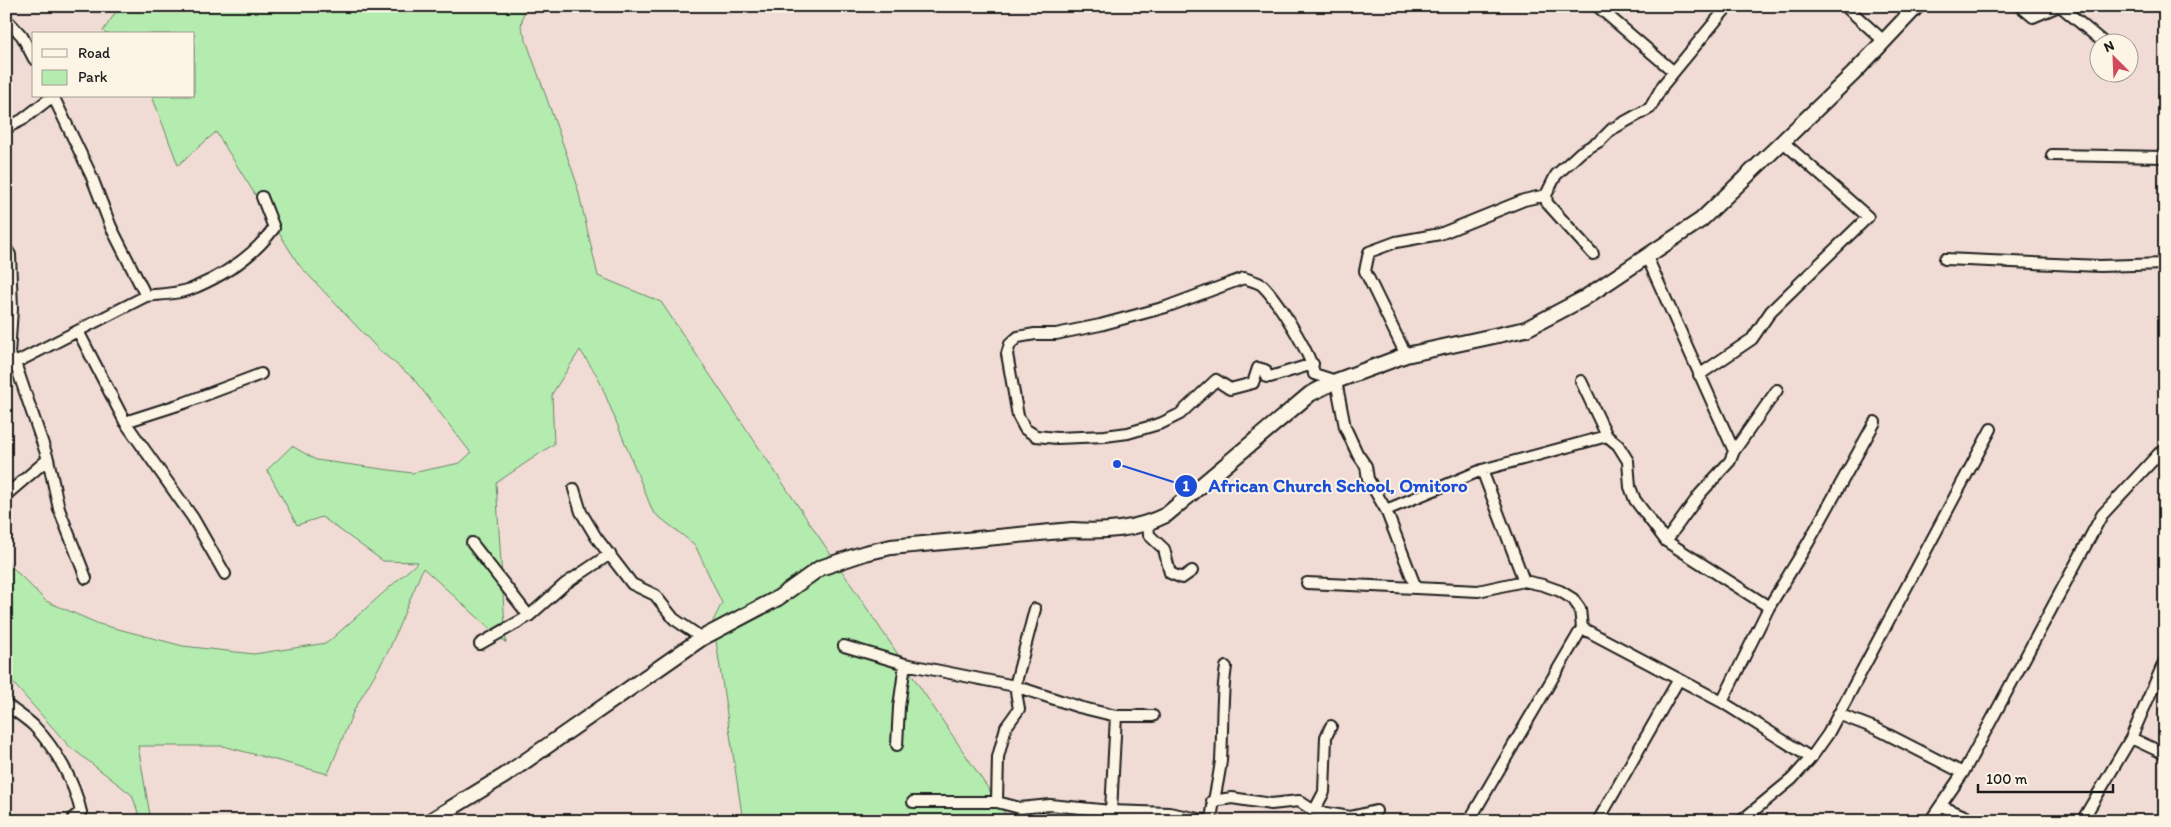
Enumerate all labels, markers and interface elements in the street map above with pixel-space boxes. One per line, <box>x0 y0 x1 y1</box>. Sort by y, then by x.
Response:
legend <box>32 32 195 98</box>
north arrow <box>2088 32 2138 82</box>
text: N <box>2101 37 2117 56</box>
text: Road <box>78 44 111 62</box>
text: Park <box>78 68 108 86</box>
callout: African Church School, Omitoro <box>1173 469 1478 503</box>
text: African Church School, Omitoro <box>1207 474 1468 497</box>
text: 1 <box>1183 477 1190 495</box>
scale bar <box>1978 762 2114 794</box>
text: 100 m <box>1986 770 2028 788</box>

